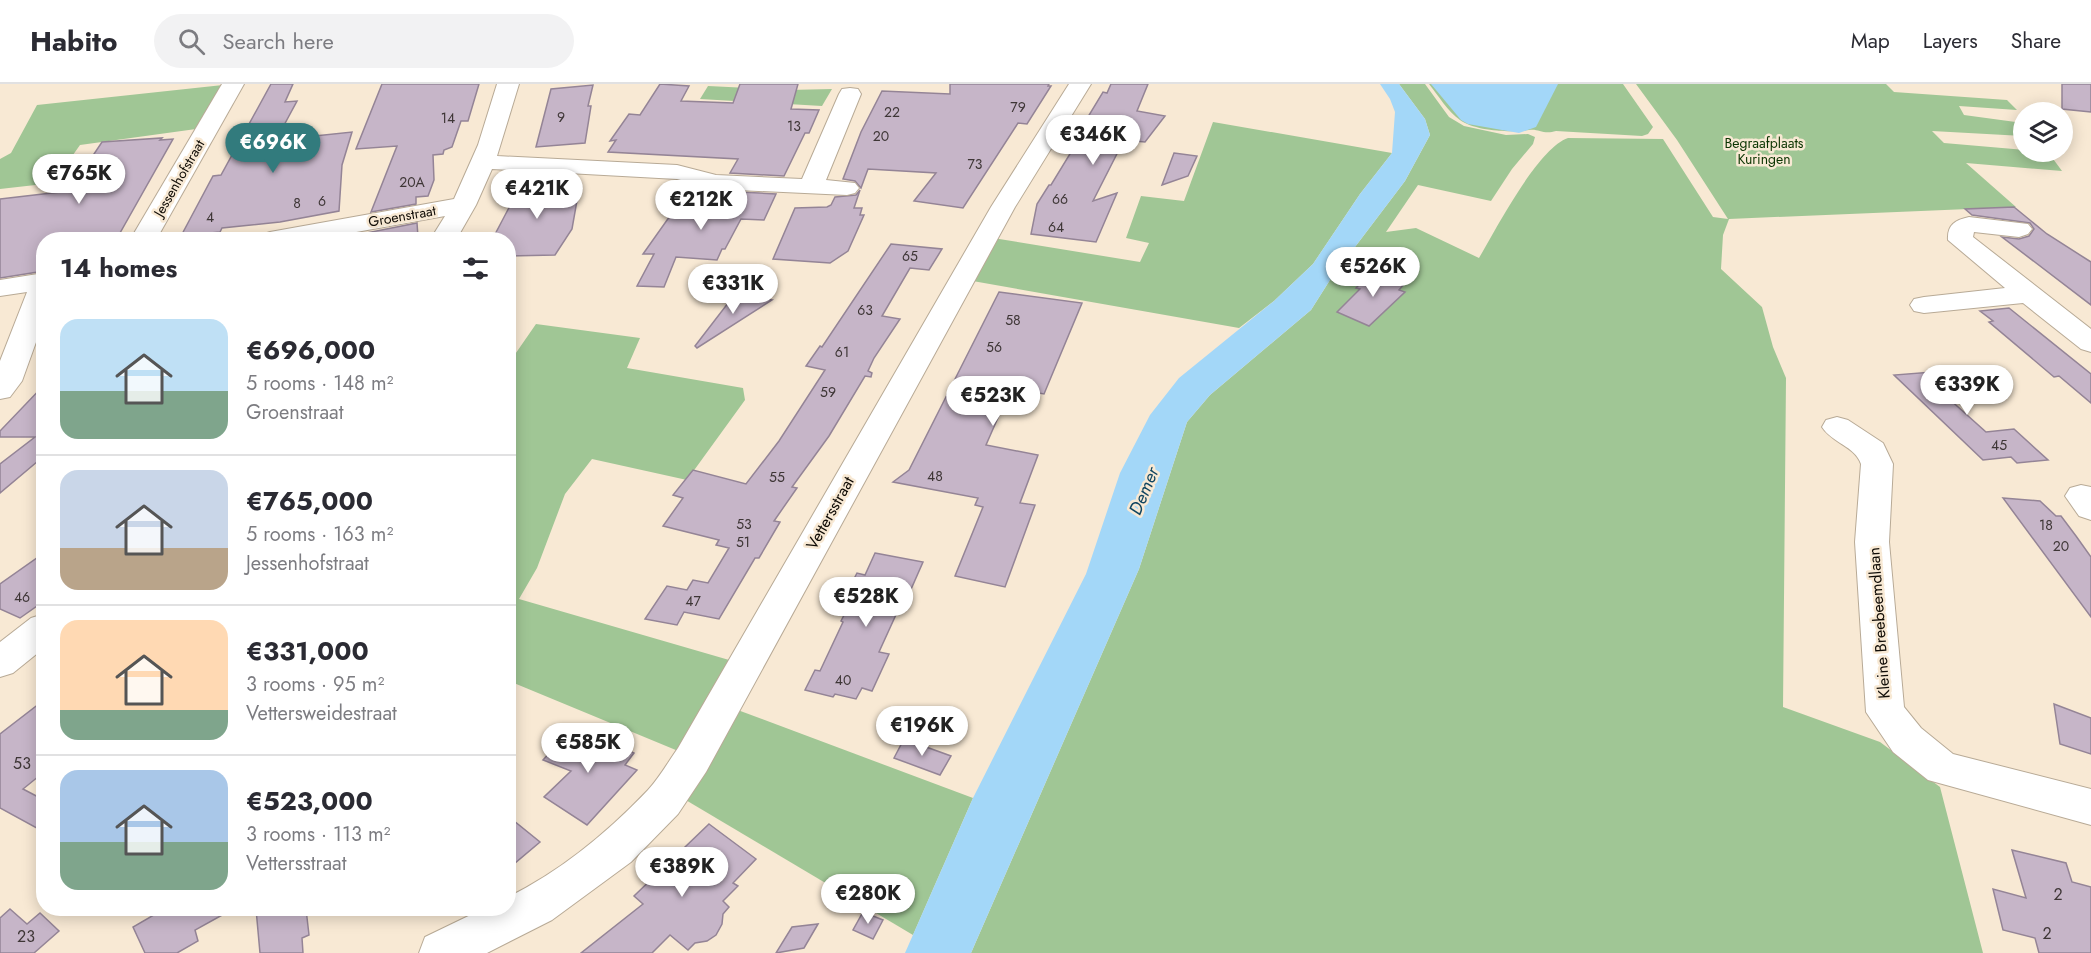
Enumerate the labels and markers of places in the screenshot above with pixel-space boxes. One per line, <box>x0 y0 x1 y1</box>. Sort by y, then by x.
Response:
pin: €346K <box>1051 115 1135 166</box>
pin: €696K <box>231 123 315 174</box>
pin: €765K <box>37 154 121 205</box>
pin: €421K <box>495 169 579 220</box>
pin: €212K <box>659 180 743 231</box>
pin: €526K <box>1331 247 1415 298</box>
pin: €331K <box>691 264 775 315</box>
pin: €339K <box>1925 365 2009 416</box>
pin: €523K <box>951 376 1035 427</box>
pin: €528K <box>824 577 908 628</box>
pin: €196K <box>880 706 964 757</box>
pin: €585K <box>546 723 630 774</box>
pin: €389K <box>640 847 724 898</box>
pin: €280K <box>826 874 910 925</box>

